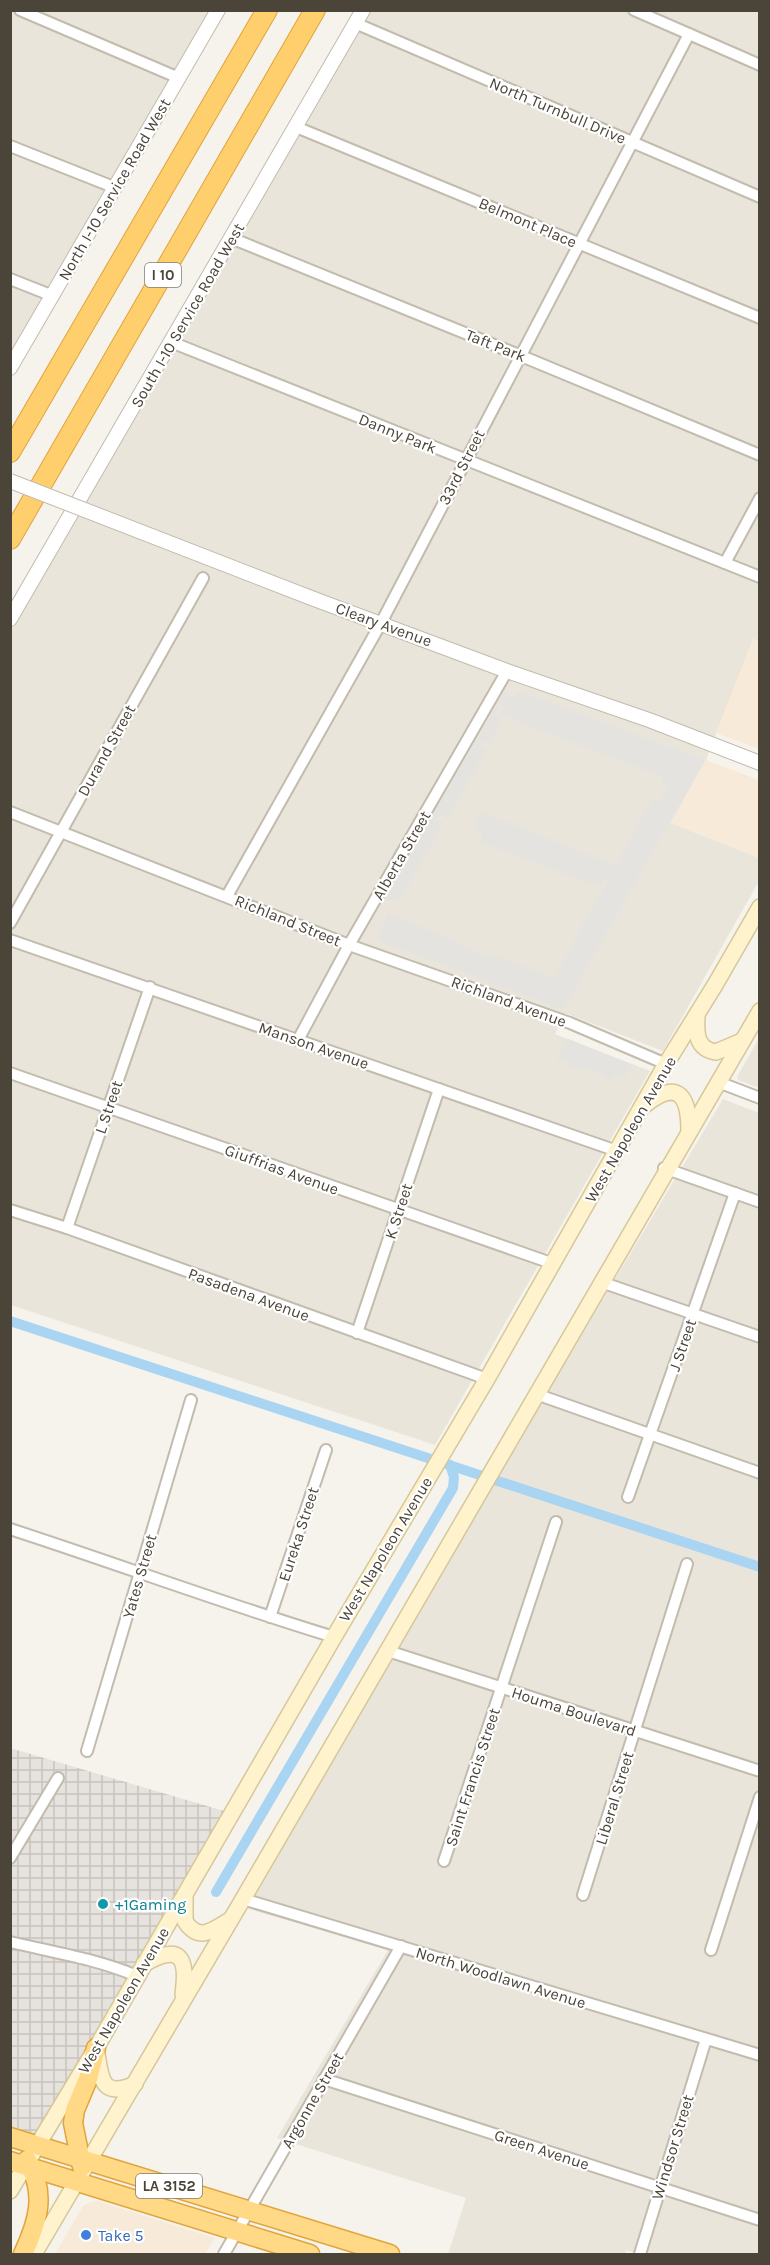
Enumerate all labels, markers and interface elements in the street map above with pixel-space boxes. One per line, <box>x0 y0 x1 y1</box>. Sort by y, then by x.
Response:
street label: North Turnbull Drive <box>487 73 629 148</box>
street label: North I-10 Service Road West <box>54 95 175 284</box>
street label: Belmont Place <box>476 193 580 252</box>
street label: South I-10 Service Road West <box>127 220 248 411</box>
road number: I 10 <box>145 263 181 287</box>
street label: Taft Park <box>463 325 529 366</box>
street label: Danny Park <box>356 409 440 458</box>
street label: 33rd Street <box>434 426 488 508</box>
street label: Cleary Avenue <box>333 598 435 651</box>
street label: Durand Street <box>73 701 139 799</box>
street label: Alberta Street <box>368 807 435 903</box>
street label: Richland Street <box>232 891 344 950</box>
street label: Richland Avenue <box>449 972 569 1031</box>
street label: Manson Avenue <box>256 1018 371 1073</box>
street label: West Napoleon Avenue <box>581 1053 680 1206</box>
street label: L Street <box>91 1078 126 1136</box>
street label: Giuffrias Avenue <box>222 1140 341 1199</box>
street label: K Street <box>381 1181 416 1241</box>
street label: Pasadena Avenue <box>186 1264 312 1325</box>
street label: J Street <box>665 1316 700 1374</box>
street label: West Napoleon Avenue <box>335 1473 436 1625</box>
street label: Eureka Street <box>274 1485 323 1584</box>
street label: Yates Street <box>118 1532 161 1621</box>
street label: Houma Boulevard <box>509 1682 639 1741</box>
street label: Saint Francis Street <box>441 1705 504 1849</box>
street label: Liberal Street <box>591 1749 638 1847</box>
place label: +1Gaming <box>115 1895 186 1914</box>
marker: +1Gaming <box>96 1897 110 1911</box>
street label: West Napoleon Avenue <box>74 1924 173 2077</box>
street label: North Woodlawn Avenue <box>414 1943 588 2012</box>
street label: Argonne Street <box>277 2049 348 2152</box>
street label: Windsor Street <box>647 2092 697 2202</box>
street label: Green Avenue <box>492 2125 592 2174</box>
road number: LA 3152 <box>136 2174 202 2198</box>
place label: Take 5 <box>98 2226 144 2245</box>
marker: Take 5 <box>79 2228 93 2242</box>

